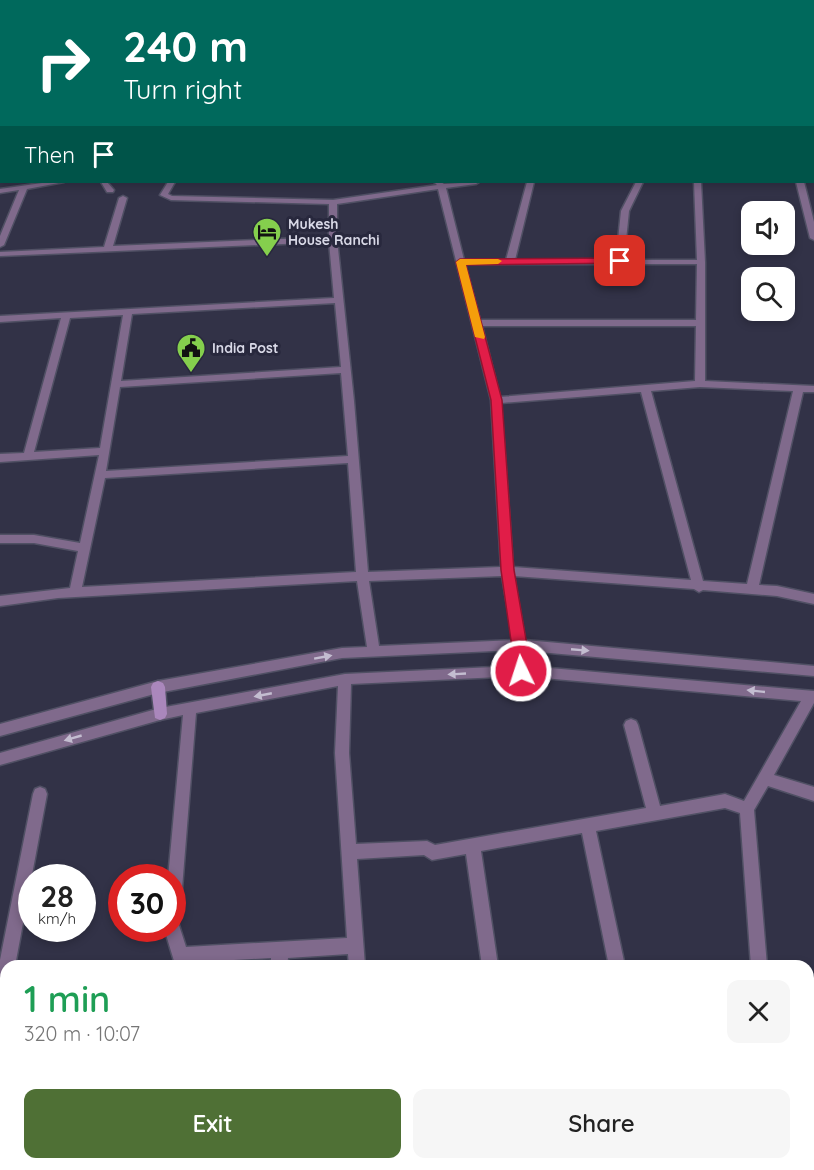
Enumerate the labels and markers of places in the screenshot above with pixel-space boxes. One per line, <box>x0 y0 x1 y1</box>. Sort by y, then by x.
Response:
place label: Mukesh House Ranchi <box>288 215 380 249</box>
hotel icon: Mukesh House Ranchi <box>251 216 283 258</box>
pin <box>594 235 645 286</box>
public building icon: India Post <box>175 332 207 374</box>
place label: India Post <box>212 339 279 357</box>

